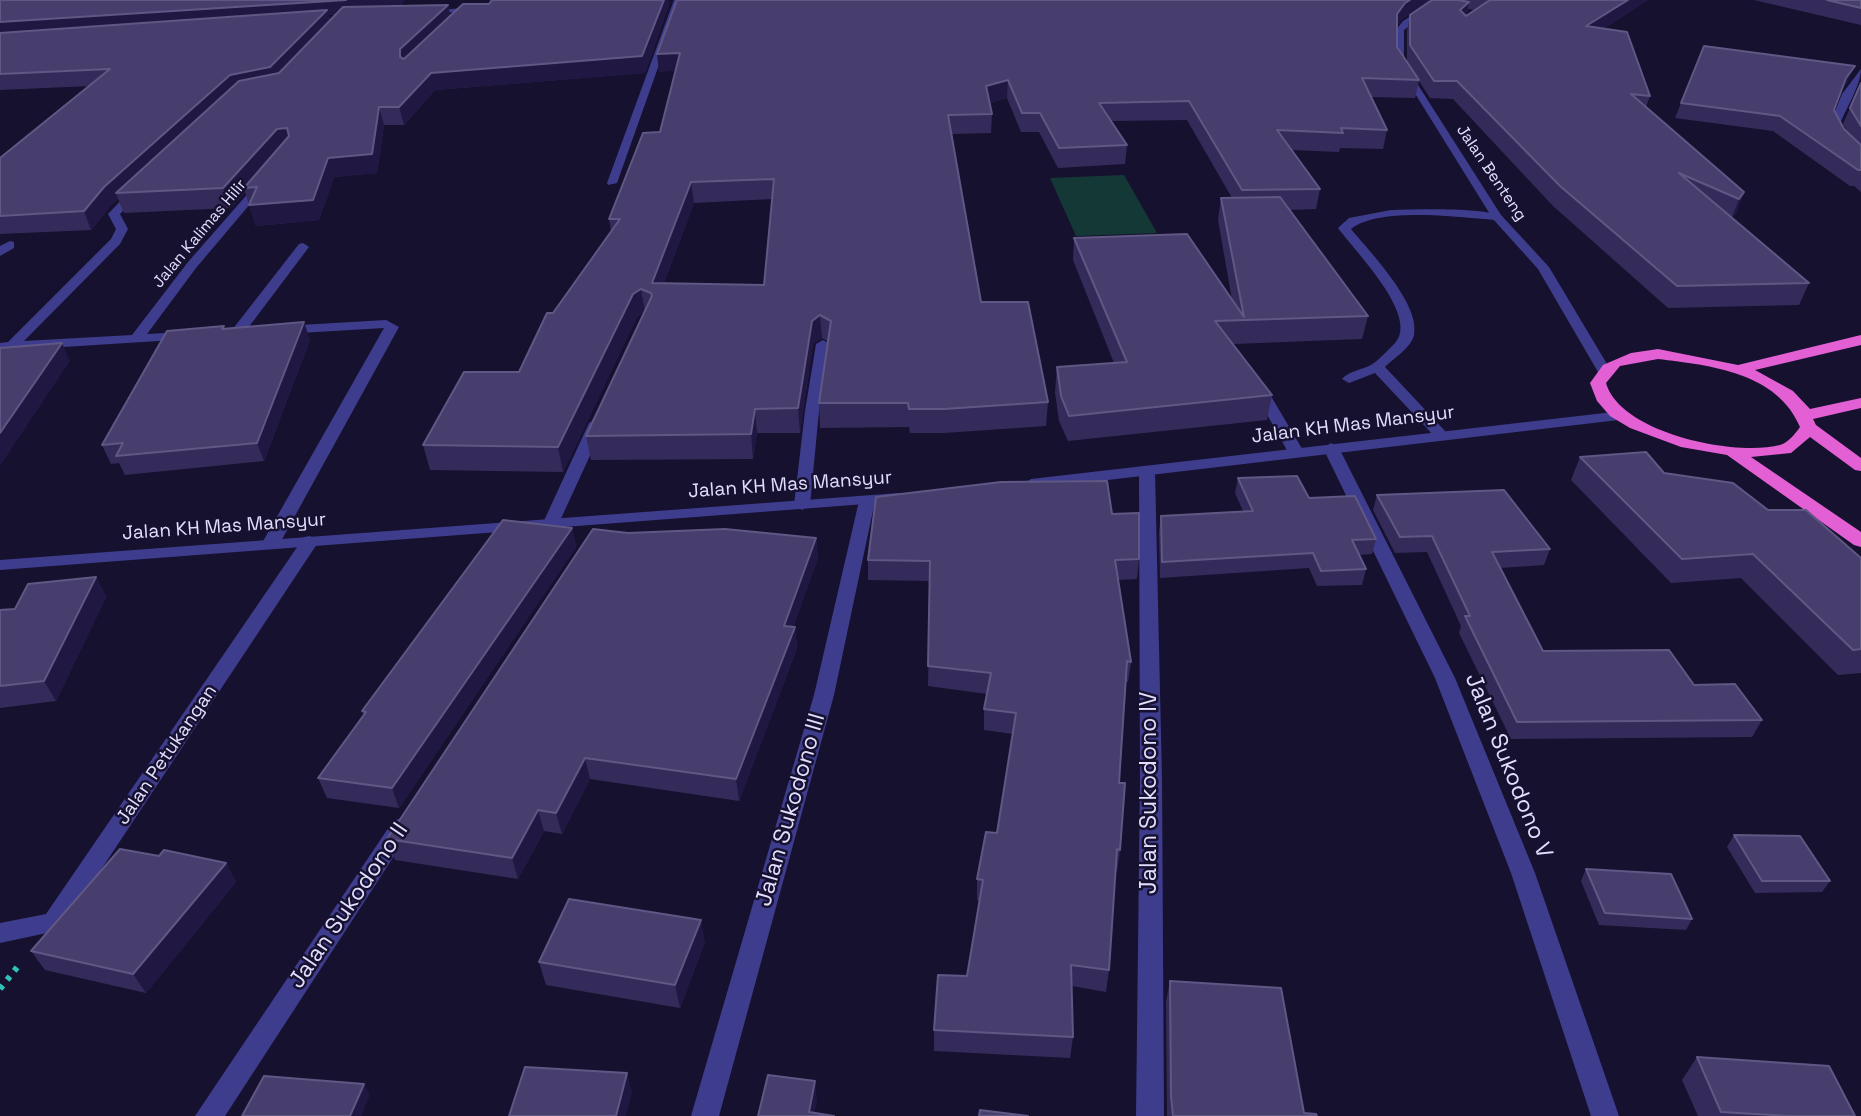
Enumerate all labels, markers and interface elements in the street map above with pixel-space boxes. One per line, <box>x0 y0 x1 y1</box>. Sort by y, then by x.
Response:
street label: Jalan Benteng <box>1452 121 1530 225</box>
street label: Jalan Kalimas Hilir <box>149 176 251 292</box>
street label: Jalan KH Mas Mansyur <box>1250 401 1456 449</box>
street label: Jalan KH Mas Mansyur <box>687 466 893 504</box>
street label: Jalan KH Mas Mansyur <box>121 508 327 546</box>
street label: Jalan Sukodono V <box>1458 670 1558 862</box>
street label: Jalan Petukangan <box>112 681 222 829</box>
street label: Jalan Sukodono IV <box>1136 692 1164 894</box>
street label: Jalan Sukodono III <box>750 710 832 910</box>
street label: Jalan Sukodono II <box>283 818 415 994</box>

